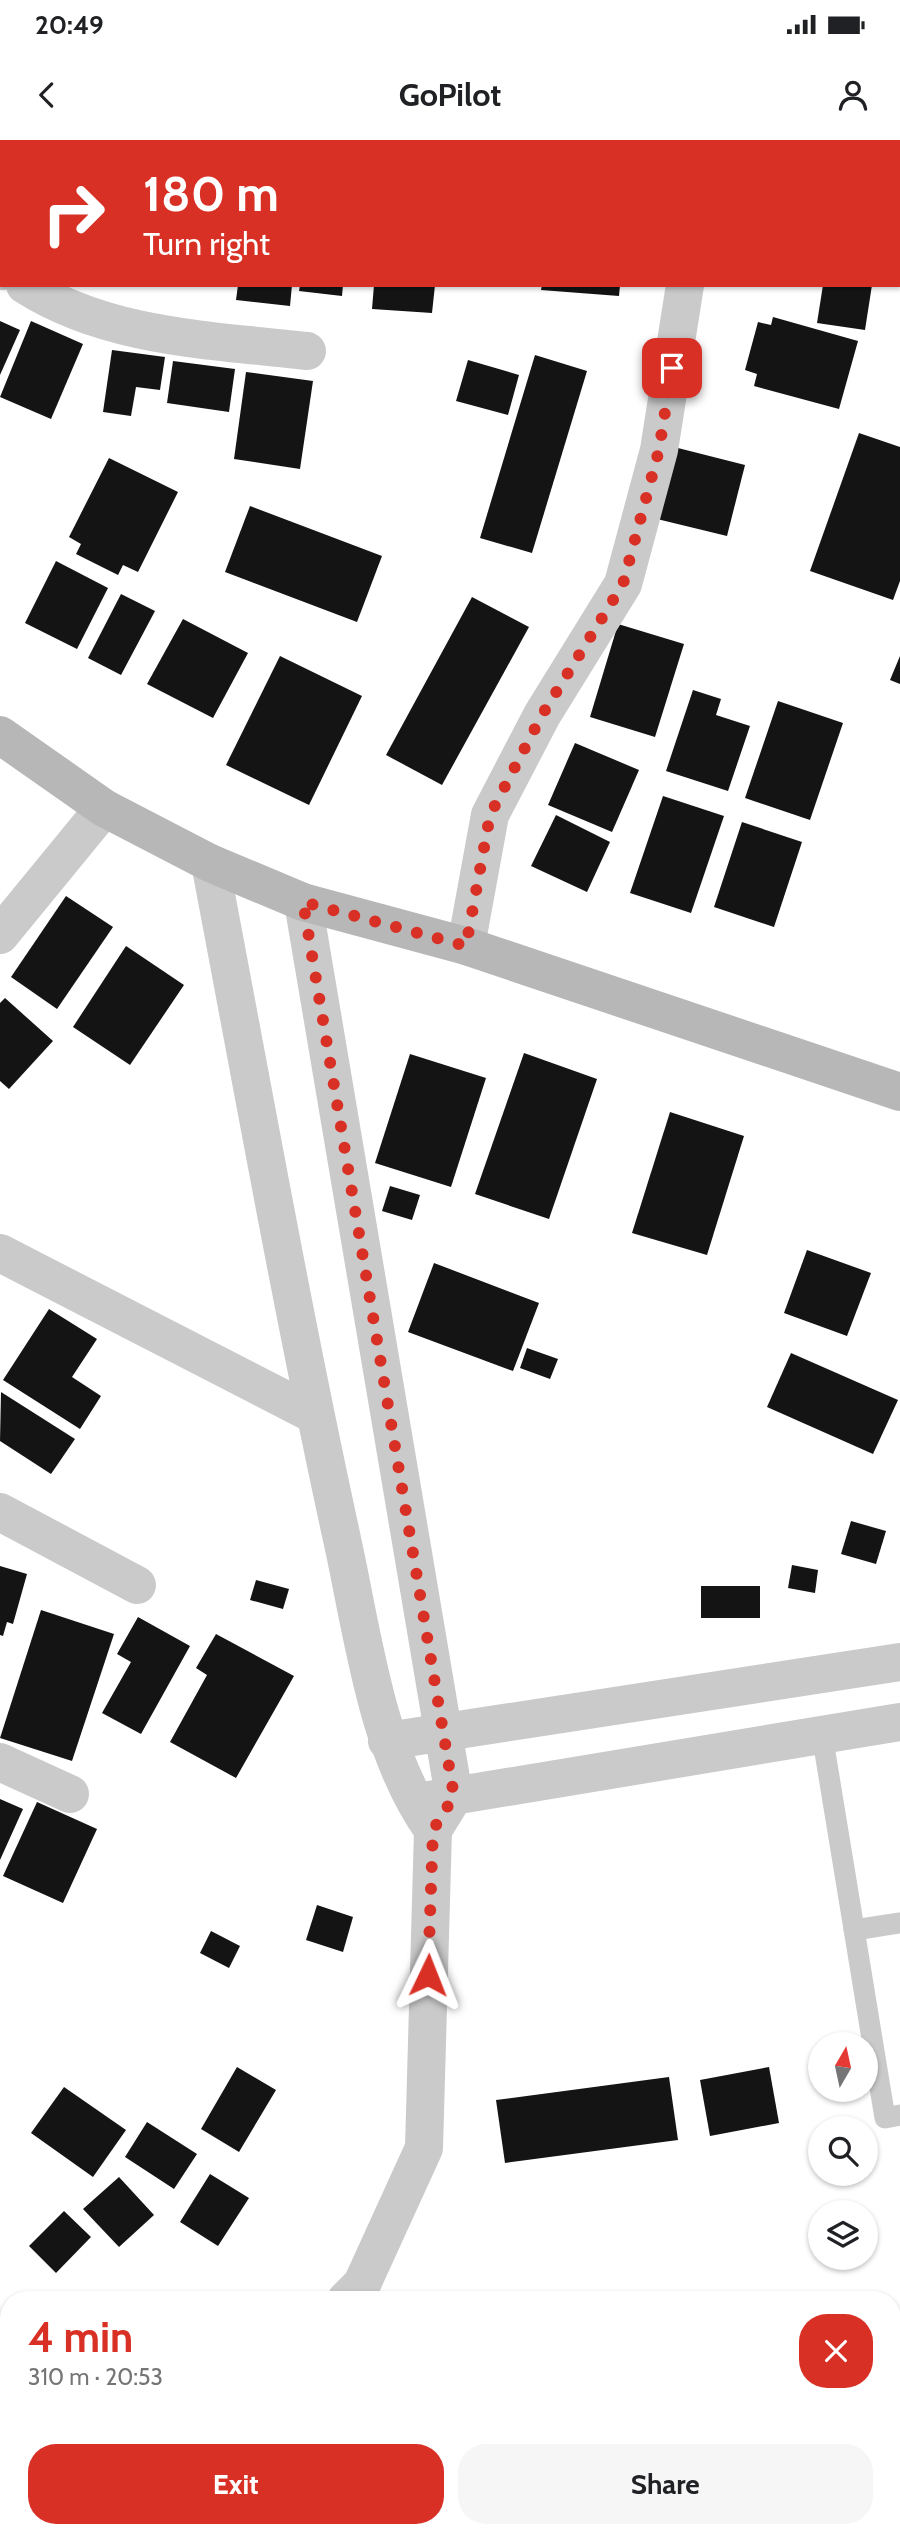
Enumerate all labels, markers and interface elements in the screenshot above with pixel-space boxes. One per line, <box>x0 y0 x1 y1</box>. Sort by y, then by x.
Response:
text: 20:49 <box>35 9 104 41</box>
text: GoPilot <box>399 75 501 114</box>
icon: back <box>28 76 66 114</box>
icon: person <box>834 76 872 114</box>
text: 180 m <box>143 164 279 223</box>
icon: right <box>28 168 119 259</box>
text: Turn right <box>143 224 270 263</box>
pin <box>642 338 702 398</box>
icon: arrive <box>653 349 691 387</box>
position arrow <box>391 1938 465 2012</box>
north arrow <box>808 2032 878 2102</box>
map controls <box>808 2032 878 2270</box>
button: search <box>808 2116 878 2186</box>
button: layers <box>808 2200 878 2270</box>
text: 4 min <box>28 2311 133 2363</box>
button: close <box>799 2314 873 2388</box>
text: 310 m · 20:53 <box>28 2363 163 2391</box>
button: Exit <box>28 2444 444 2524</box>
button: Share <box>458 2444 873 2524</box>

